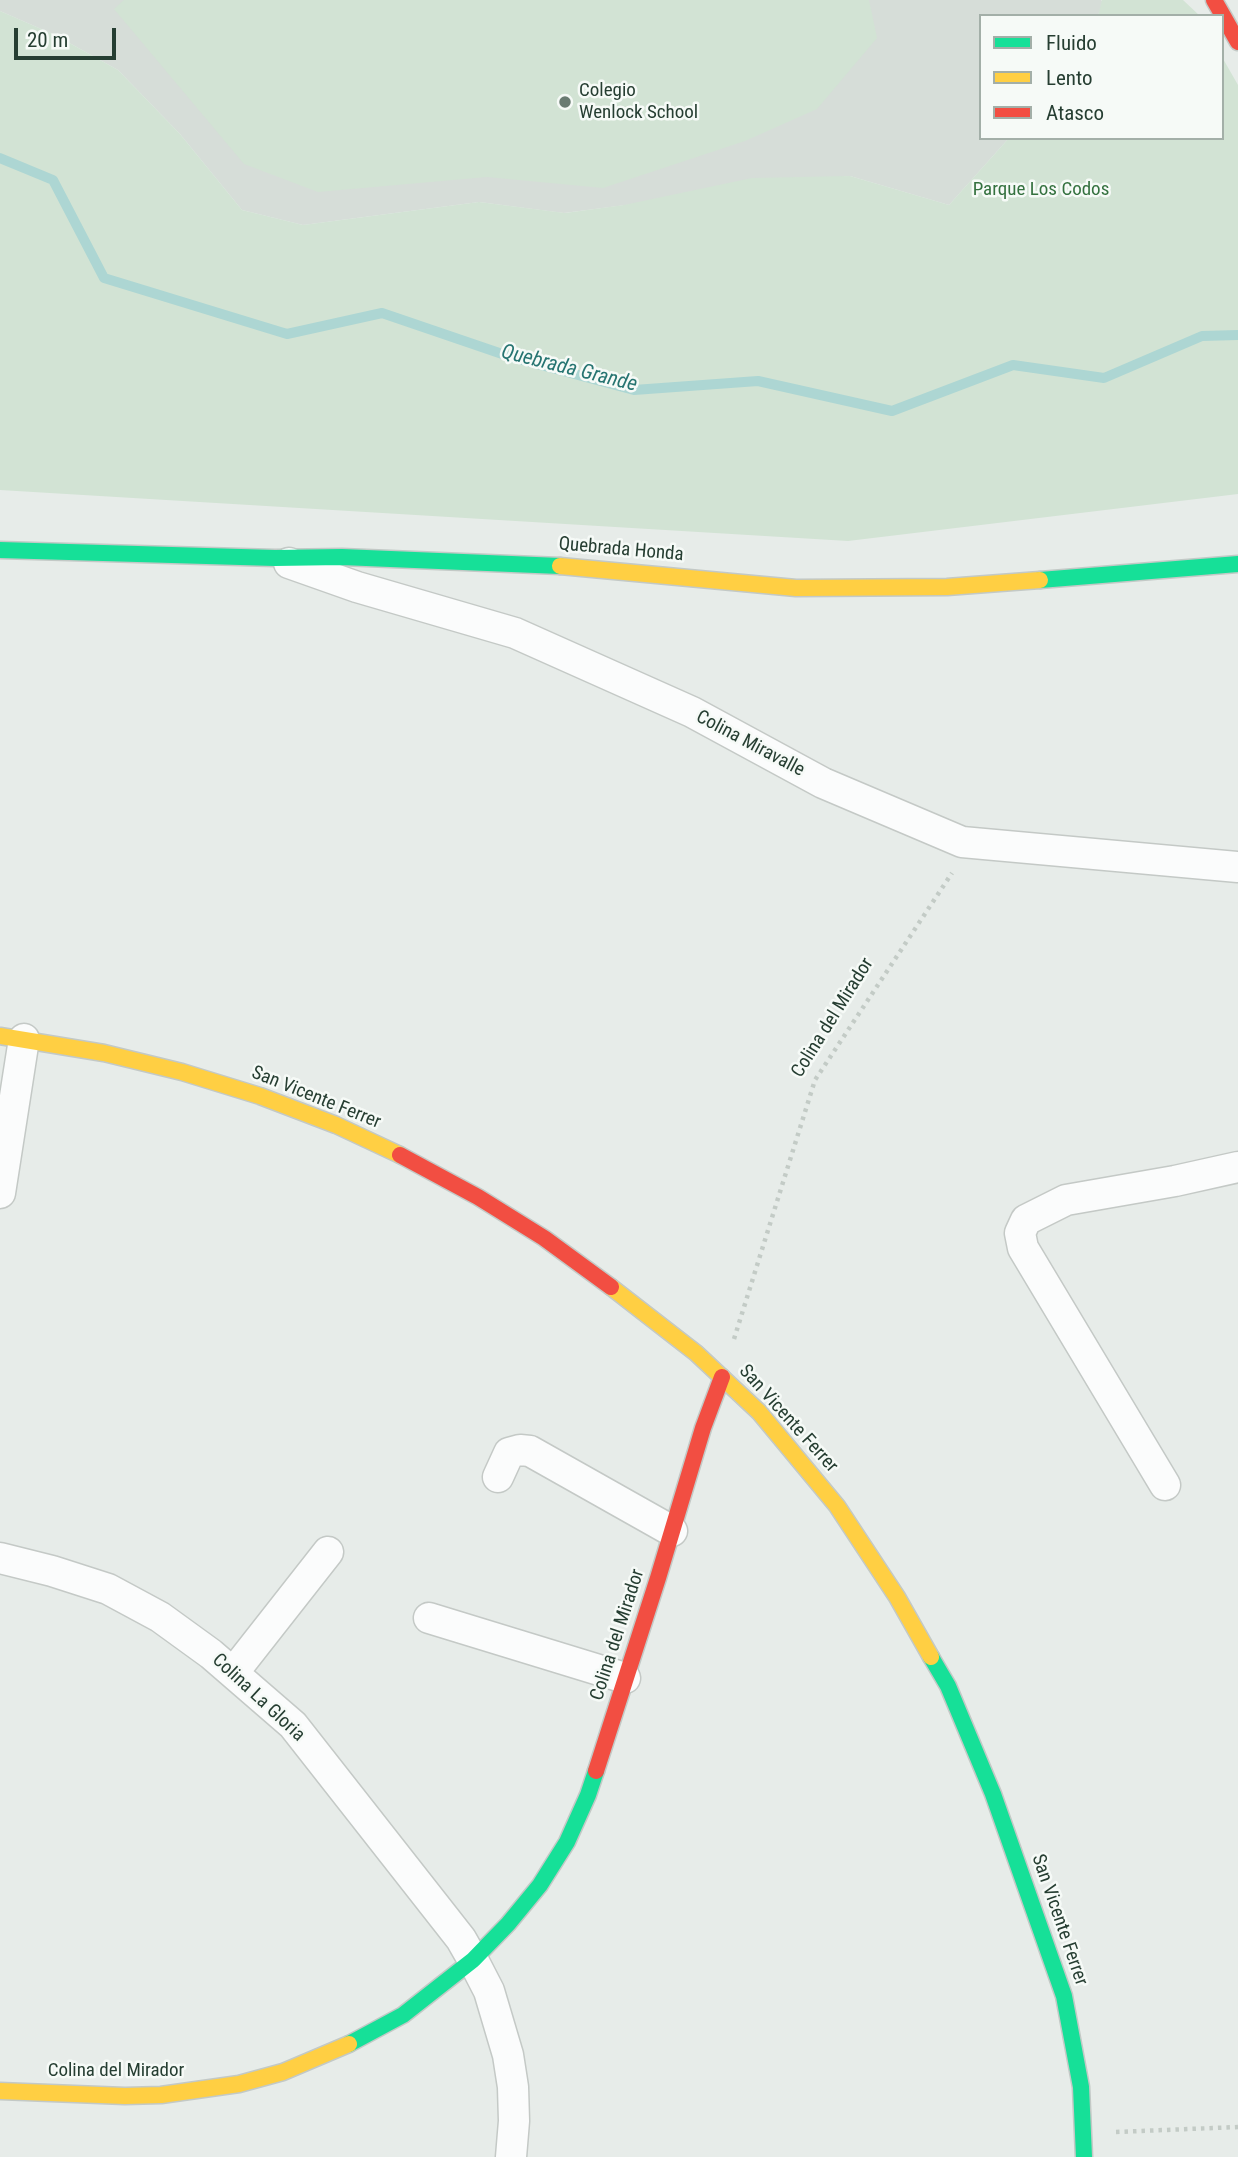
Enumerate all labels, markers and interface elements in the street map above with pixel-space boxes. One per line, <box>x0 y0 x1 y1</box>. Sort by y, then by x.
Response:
scale bar <box>18 14 119 58</box>
legend <box>979 14 1224 140</box>
text: 20 m <box>27 28 68 52</box>
text: Fluido <box>1046 31 1097 55</box>
text: Lento <box>1046 66 1093 90</box>
place label: Colegio Wenlock School <box>579 80 698 124</box>
marker: Colegio Wenlock School <box>557 94 573 110</box>
text: Atasco <box>1046 101 1104 125</box>
park label: Parque Los Codos <box>973 179 1109 201</box>
water label: Quebrada Grande <box>499 340 639 398</box>
street label: Quebrada Honda <box>558 533 684 567</box>
street label: Colina Miravalle <box>692 706 808 782</box>
street label: Colina del Mirador <box>787 954 879 1082</box>
street label: San Vicente Ferrer <box>248 1062 384 1134</box>
street label: San Vicente Ferrer <box>734 1360 842 1478</box>
street label: Colina del Mirador <box>586 1566 650 1704</box>
street label: Colina La Gloria <box>207 1649 309 1747</box>
street label: San Vicente Ferrer <box>1026 1851 1092 1989</box>
street label: Colina del Mirador <box>48 2060 184 2082</box>

